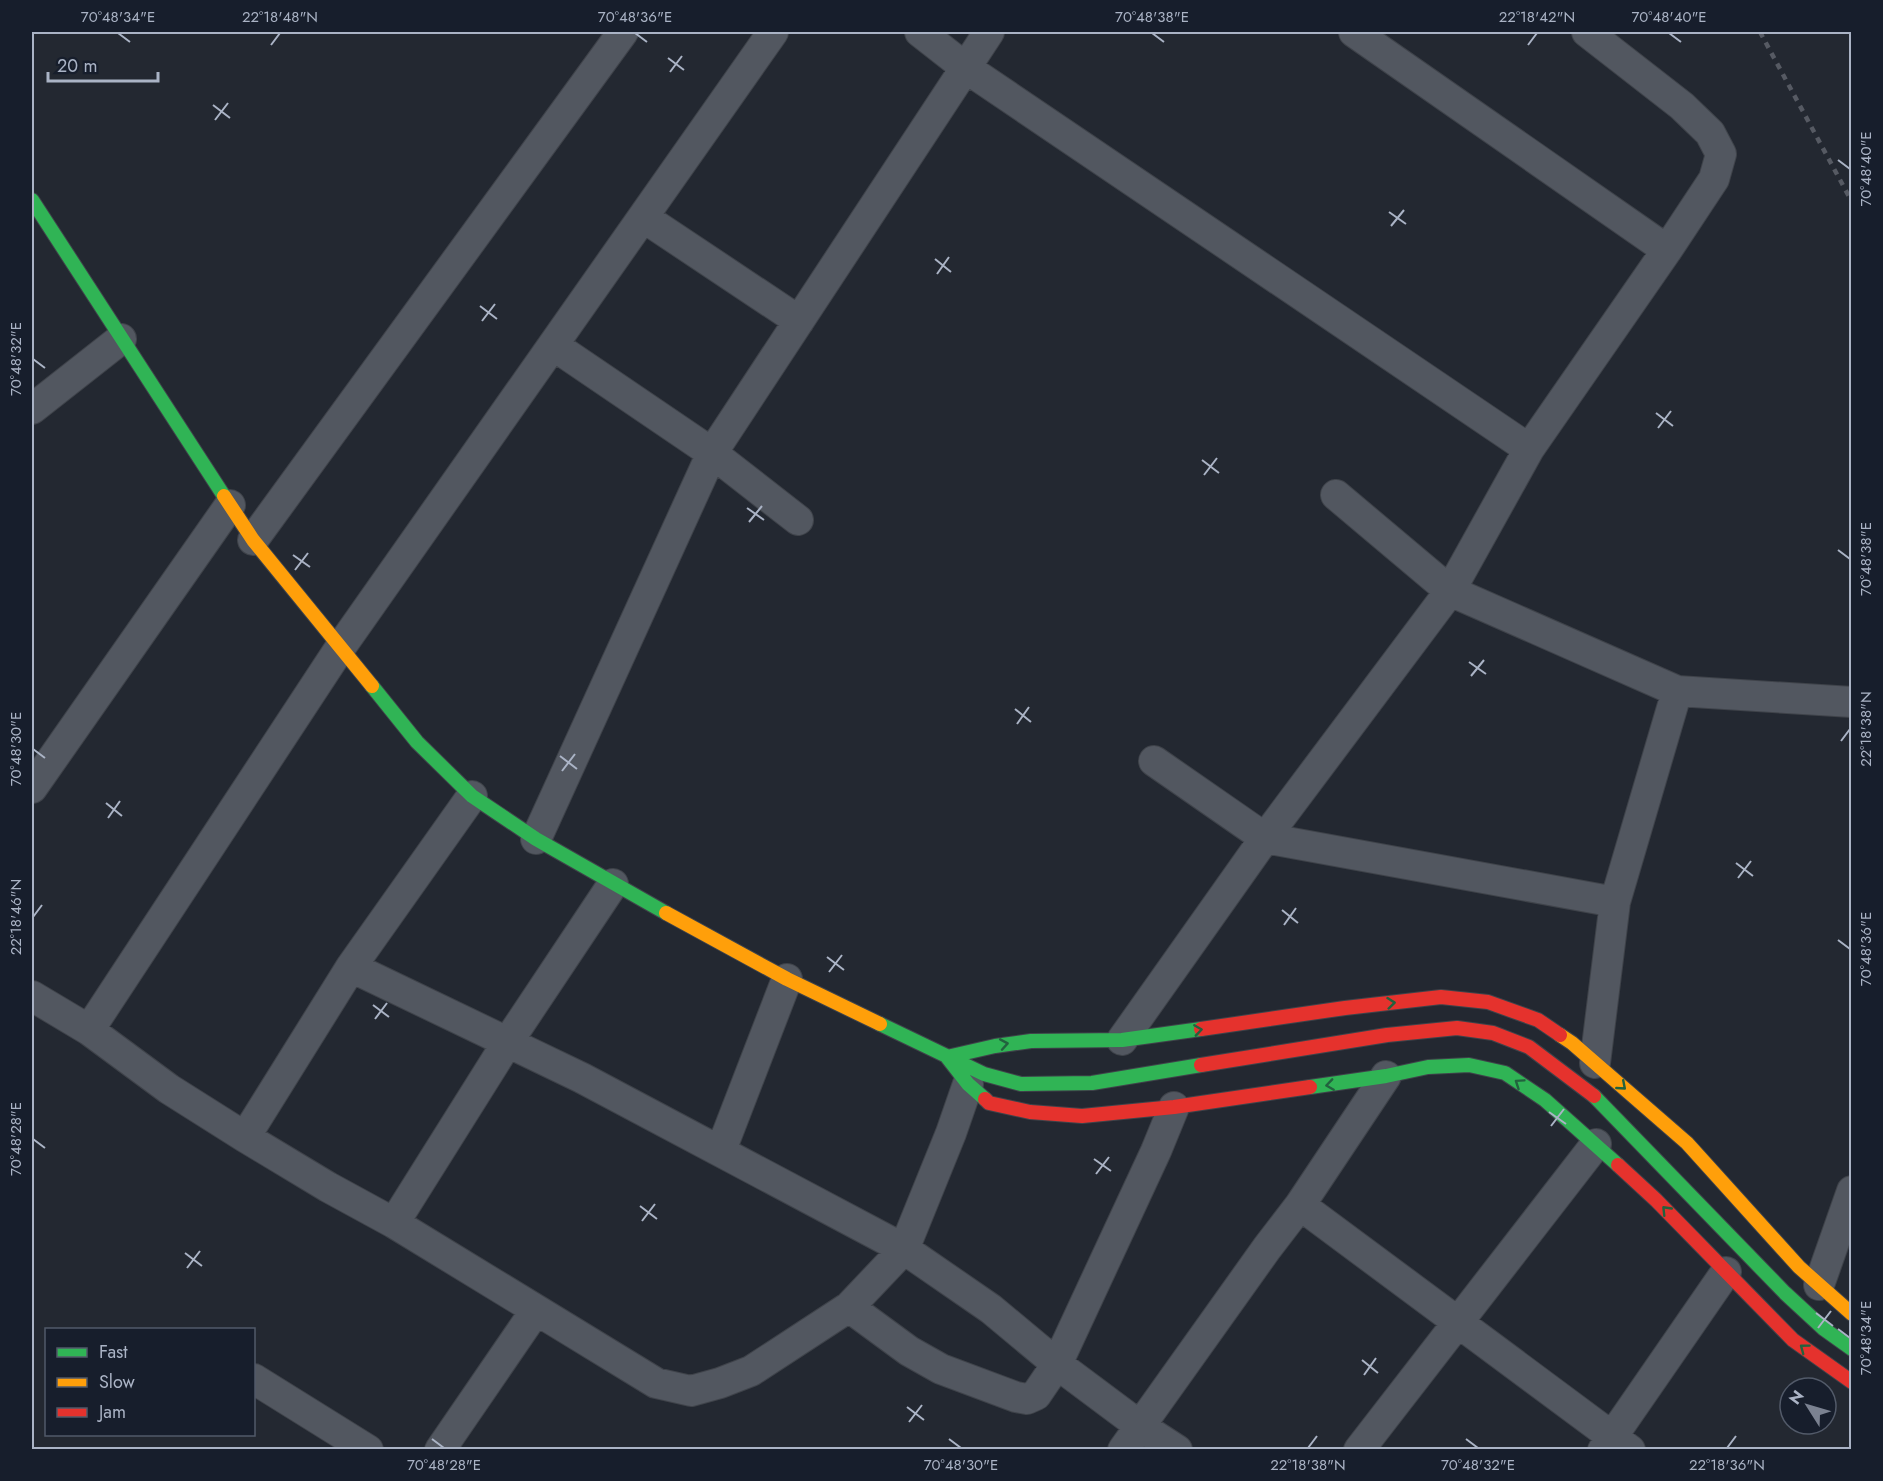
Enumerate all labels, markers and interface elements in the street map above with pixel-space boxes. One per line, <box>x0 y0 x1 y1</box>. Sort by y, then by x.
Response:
text: 70°48'34"E <box>81 6 155 28</box>
text: 22°18'48"N <box>242 6 318 28</box>
text: 70°48'36"E <box>598 6 672 28</box>
text: 70°48'38"E <box>1115 6 1189 28</box>
text: 22°18'42"N <box>1499 6 1575 28</box>
text: 70°48'40"E <box>1631 6 1707 28</box>
scale bar <box>48 45 158 83</box>
text: 20 m <box>57 53 97 79</box>
text: 70°48'40"E <box>1855 131 1877 207</box>
text: 70°48'32"E <box>5 322 27 396</box>
text: 70°48'38"E <box>1855 522 1877 596</box>
text: 22°18'38"N <box>1855 691 1877 767</box>
text: 70°48'30"E <box>5 712 27 786</box>
text: 22°18'46"N <box>5 879 27 955</box>
text: 70°48'36"E <box>1855 912 1877 986</box>
one-way arrow <box>1387 997 1396 1009</box>
one-way arrow <box>1194 1025 1203 1037</box>
one-way arrow <box>999 1038 1009 1051</box>
one-way arrow <box>1325 1078 1334 1090</box>
one-way arrow <box>1515 1078 1525 1090</box>
one-way arrow <box>1615 1079 1626 1090</box>
text: 70°48'28"E <box>5 1102 27 1176</box>
one-way arrow <box>1662 1207 1673 1217</box>
text: 70°48'34"E <box>1855 1301 1877 1375</box>
legend <box>45 1328 255 1436</box>
text: Fast <box>99 1339 128 1365</box>
one-way arrow <box>1800 1344 1811 1355</box>
text: Slow <box>99 1369 136 1395</box>
north arrow <box>1778 1376 1838 1436</box>
text: N <box>1783 1385 1809 1409</box>
text: Jam <box>97 1399 126 1425</box>
text: 70°48'28"E <box>407 1454 481 1476</box>
text: 70°48'30"E <box>924 1454 998 1476</box>
text: 22°18'38"N <box>1270 1454 1346 1476</box>
text: 70°48'32"E <box>1441 1454 1515 1476</box>
text: 22°18'36"N <box>1689 1454 1765 1476</box>

